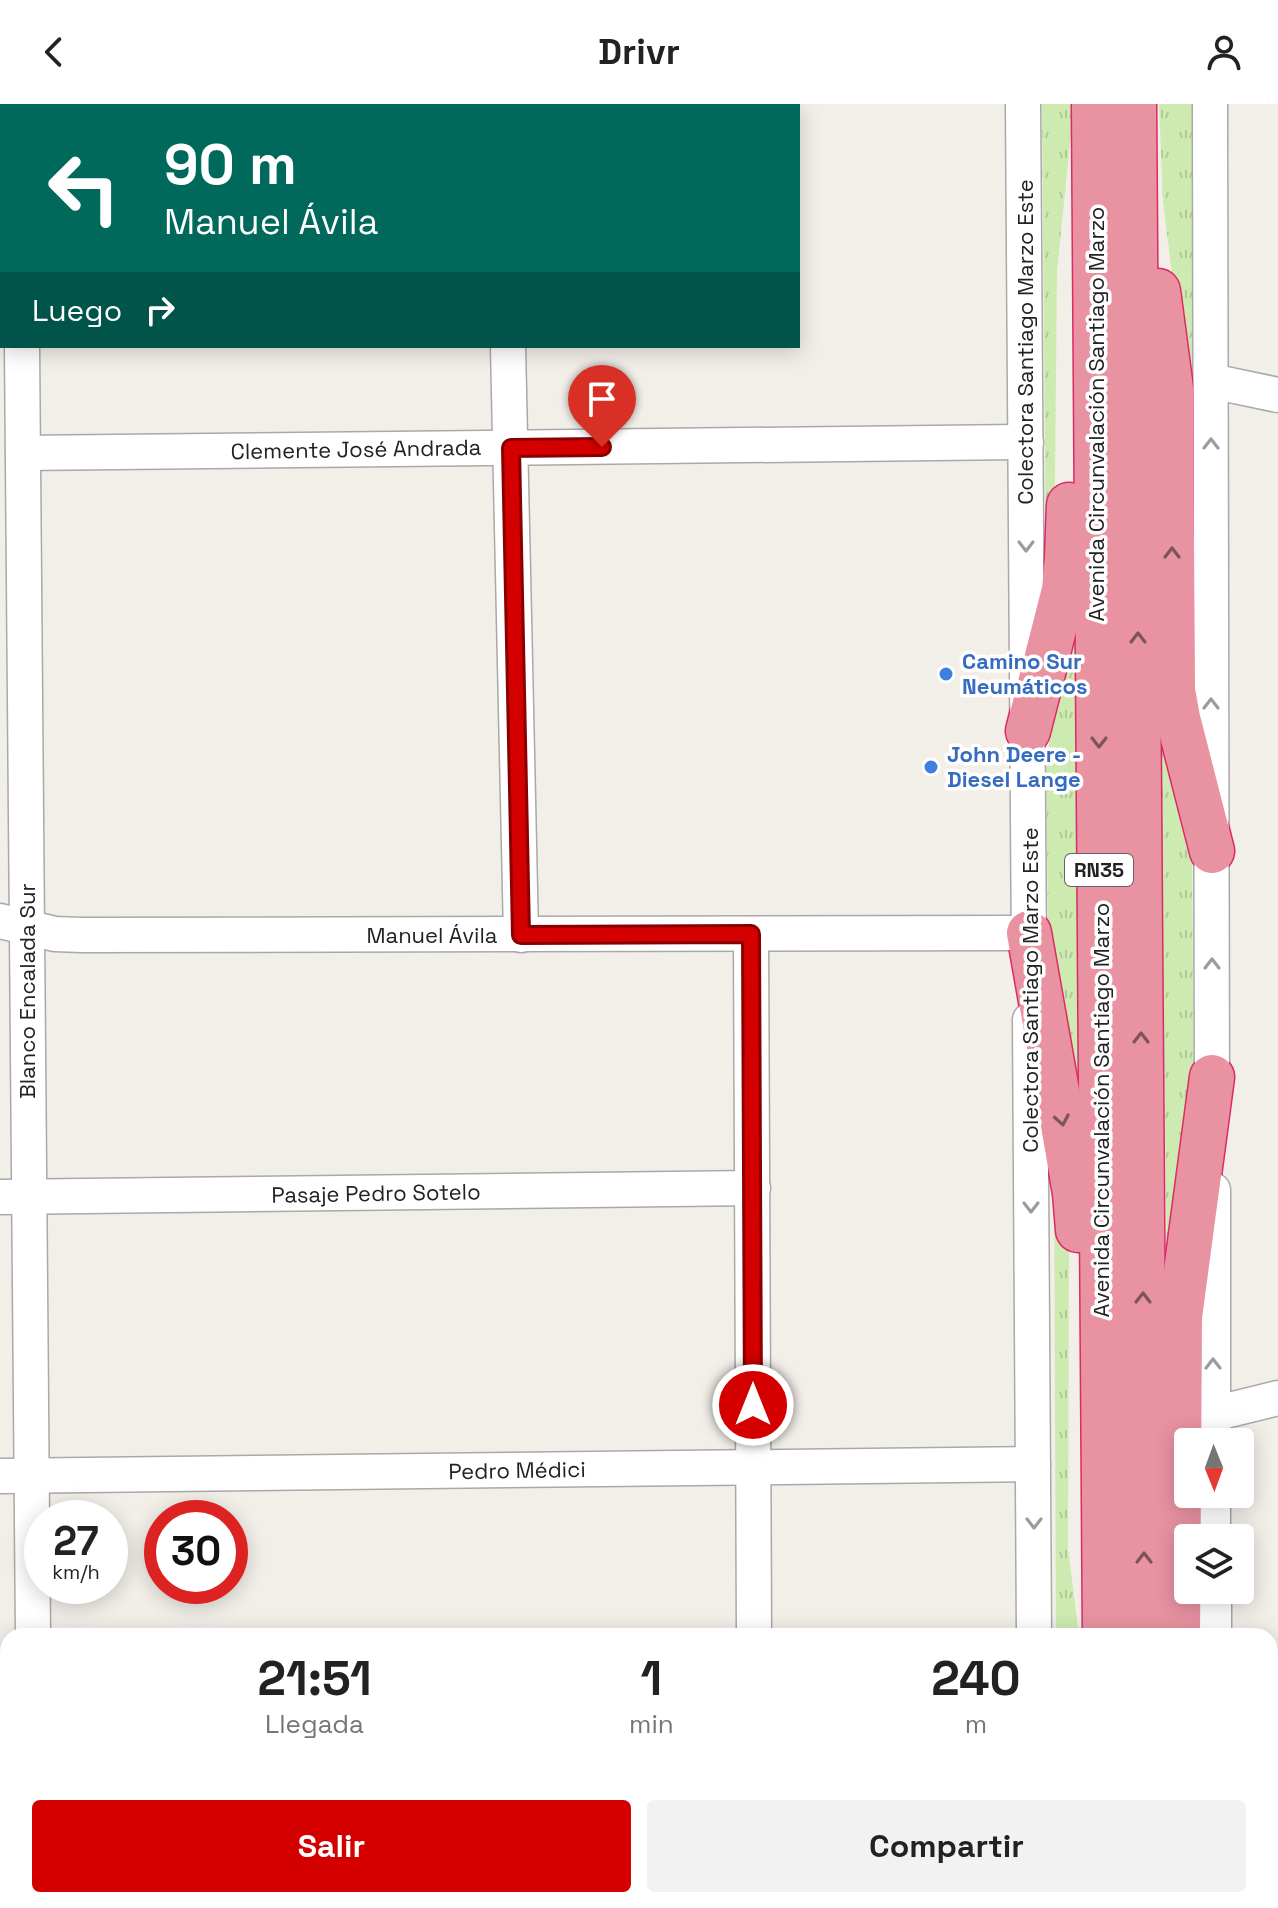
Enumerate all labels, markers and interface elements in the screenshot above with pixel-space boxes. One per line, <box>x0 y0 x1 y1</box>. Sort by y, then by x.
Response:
text: Drivr <box>598 29 680 75</box>
icon: back <box>32 30 76 74</box>
icon: person <box>1202 30 1246 74</box>
text: 90 m <box>164 129 297 200</box>
icon: left <box>32 136 136 240</box>
street label: Colectora Santiago Marzo Este <box>1011 179 1039 505</box>
text: Manuel Ávila <box>164 199 378 245</box>
street label: Avenida Circunvalación Santiago Marzo <box>1082 207 1110 621</box>
icon: right <box>138 288 182 332</box>
text: Luego <box>32 291 122 330</box>
pin <box>568 365 636 447</box>
icon: arrive <box>580 377 624 421</box>
street label: Clemente José Andrada <box>230 433 482 465</box>
one-way arrow <box>1202 437 1220 450</box>
one-way arrow <box>1018 540 1035 553</box>
one-way arrow <box>1163 546 1181 559</box>
one-way arrow <box>1129 631 1147 644</box>
place label: Camino Sur Neumáticos <box>962 647 1087 700</box>
marker: Camino Sur Neumáticos <box>937 665 955 683</box>
one-way arrow <box>1202 697 1220 710</box>
one-way arrow <box>1090 736 1107 749</box>
place label: John Deere - Diesel Lange <box>947 740 1081 793</box>
marker: John Deere - Diesel Lange <box>922 758 940 776</box>
street label: Colectora Santiago Marzo Este <box>1016 827 1044 1153</box>
road number: RN35 <box>1065 854 1133 886</box>
street label: Blanco Encalada Sur <box>13 883 41 1099</box>
street label: Avenida Circunvalación Santiago Marzo <box>1087 903 1115 1317</box>
street label: Manuel Ávila <box>367 921 498 949</box>
one-way arrow <box>1203 957 1221 970</box>
one-way arrow <box>1132 1031 1150 1044</box>
one-way arrow <box>1052 1113 1069 1127</box>
street label: Pasaje Pedro Sotelo <box>271 1177 481 1209</box>
one-way arrow <box>1022 1201 1040 1214</box>
one-way arrow <box>1134 1291 1151 1304</box>
one-way arrow <box>1204 1357 1222 1370</box>
position arrow <box>711 1363 795 1447</box>
north arrow <box>1174 1428 1254 1508</box>
map controls <box>1174 1428 1254 1604</box>
street label: Pedro Médici <box>448 1455 586 1485</box>
speed limit sign: 30 <box>144 1500 248 1604</box>
text: 27 <box>53 1516 99 1567</box>
one-way arrow <box>1025 1517 1042 1530</box>
button: layers <box>1174 1524 1254 1604</box>
one-way arrow <box>1135 1551 1153 1564</box>
text: km/h <box>52 1559 100 1585</box>
text: 21:51 <box>257 1648 372 1709</box>
text: 1 <box>641 1648 662 1709</box>
text: 240 <box>931 1648 1021 1709</box>
text: Llegada <box>265 1707 364 1741</box>
text: min <box>629 1707 674 1741</box>
text: m <box>965 1707 987 1741</box>
button: Salir <box>32 1800 631 1892</box>
button: Compartir <box>647 1800 1246 1892</box>

